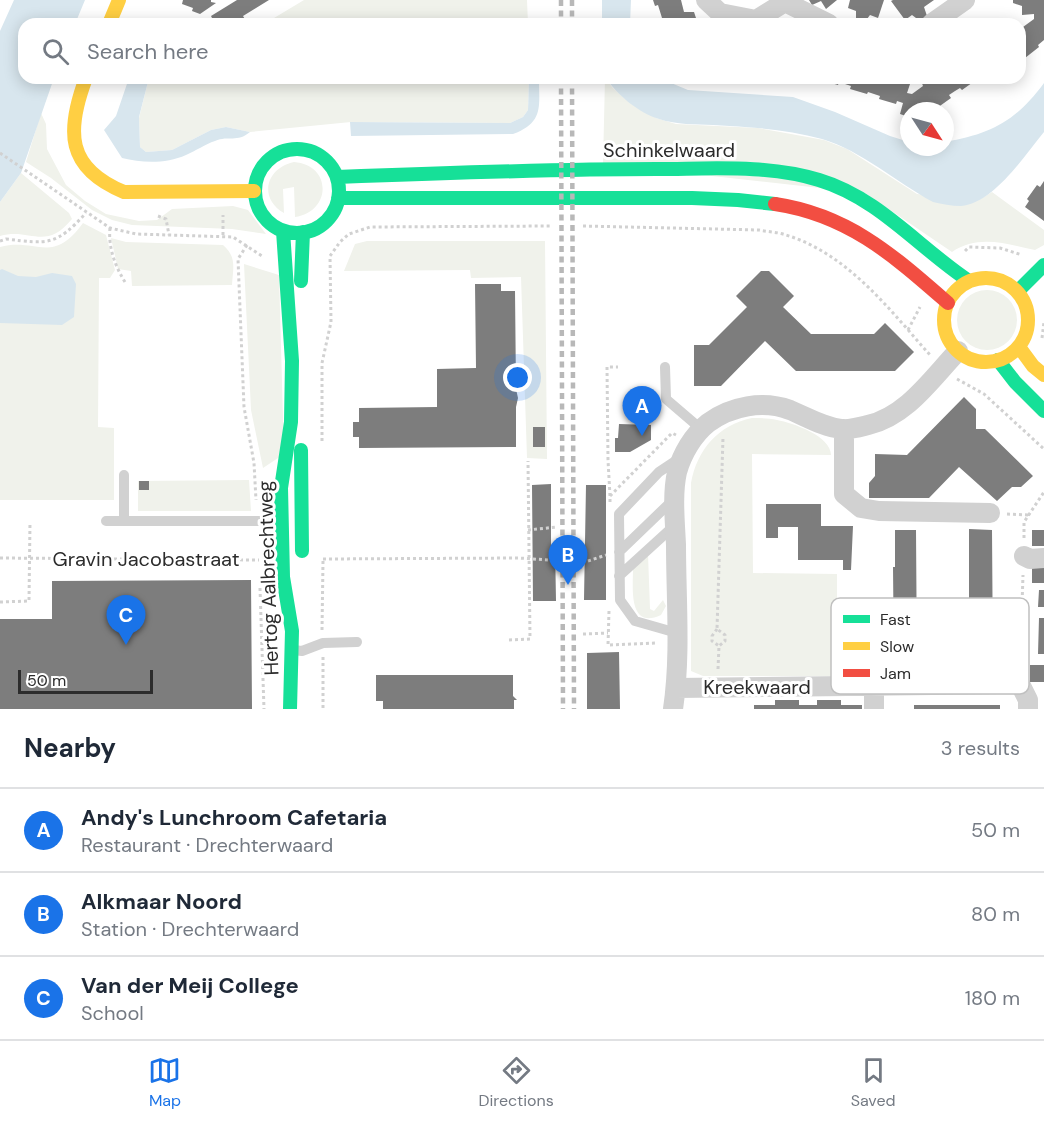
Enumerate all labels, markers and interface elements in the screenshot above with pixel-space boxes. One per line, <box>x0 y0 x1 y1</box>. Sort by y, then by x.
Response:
search box <box>18 18 1026 84</box>
icon: search <box>39 35 72 68</box>
text: Search here <box>87 37 208 66</box>
north arrow <box>900 102 954 156</box>
street label: Schinkelwaard <box>603 137 735 163</box>
your location <box>503 363 532 392</box>
pin: A <box>622 386 662 436</box>
street label: Hertog Aalbrechtweg <box>252 480 284 676</box>
pin: B <box>548 536 588 585</box>
street label: Gravin Jacobastraat <box>53 546 240 572</box>
pin: C <box>106 596 146 645</box>
legend <box>831 598 1029 694</box>
text: Fast <box>880 609 911 630</box>
text: Slow <box>880 636 914 657</box>
text: Jam <box>880 663 911 684</box>
scale bar <box>18 667 153 694</box>
text: 50 m <box>27 670 66 691</box>
street label: Kreekwaard <box>703 674 811 700</box>
text: Nearby <box>24 731 116 765</box>
text: 3 results <box>941 735 1020 761</box>
text: Andy's Lunchroom Cafetaria <box>81 803 387 832</box>
text: A <box>36 817 51 843</box>
text: 50 m <box>971 817 1020 843</box>
text: Restaurant · Drechterwaard <box>81 832 333 858</box>
text: Alkmaar Noord <box>81 887 242 916</box>
text: B <box>37 901 50 927</box>
text: 80 m <box>971 901 1020 927</box>
text: Station · Drechterwaard <box>81 916 299 942</box>
text: Van der Meij College <box>81 971 299 1000</box>
text: C <box>36 985 51 1011</box>
text: 180 m <box>965 985 1020 1011</box>
text: School <box>81 1000 144 1026</box>
tab: Map <box>148 1054 181 1111</box>
tab: Directions <box>478 1054 554 1111</box>
tab: Saved <box>851 1054 896 1111</box>

